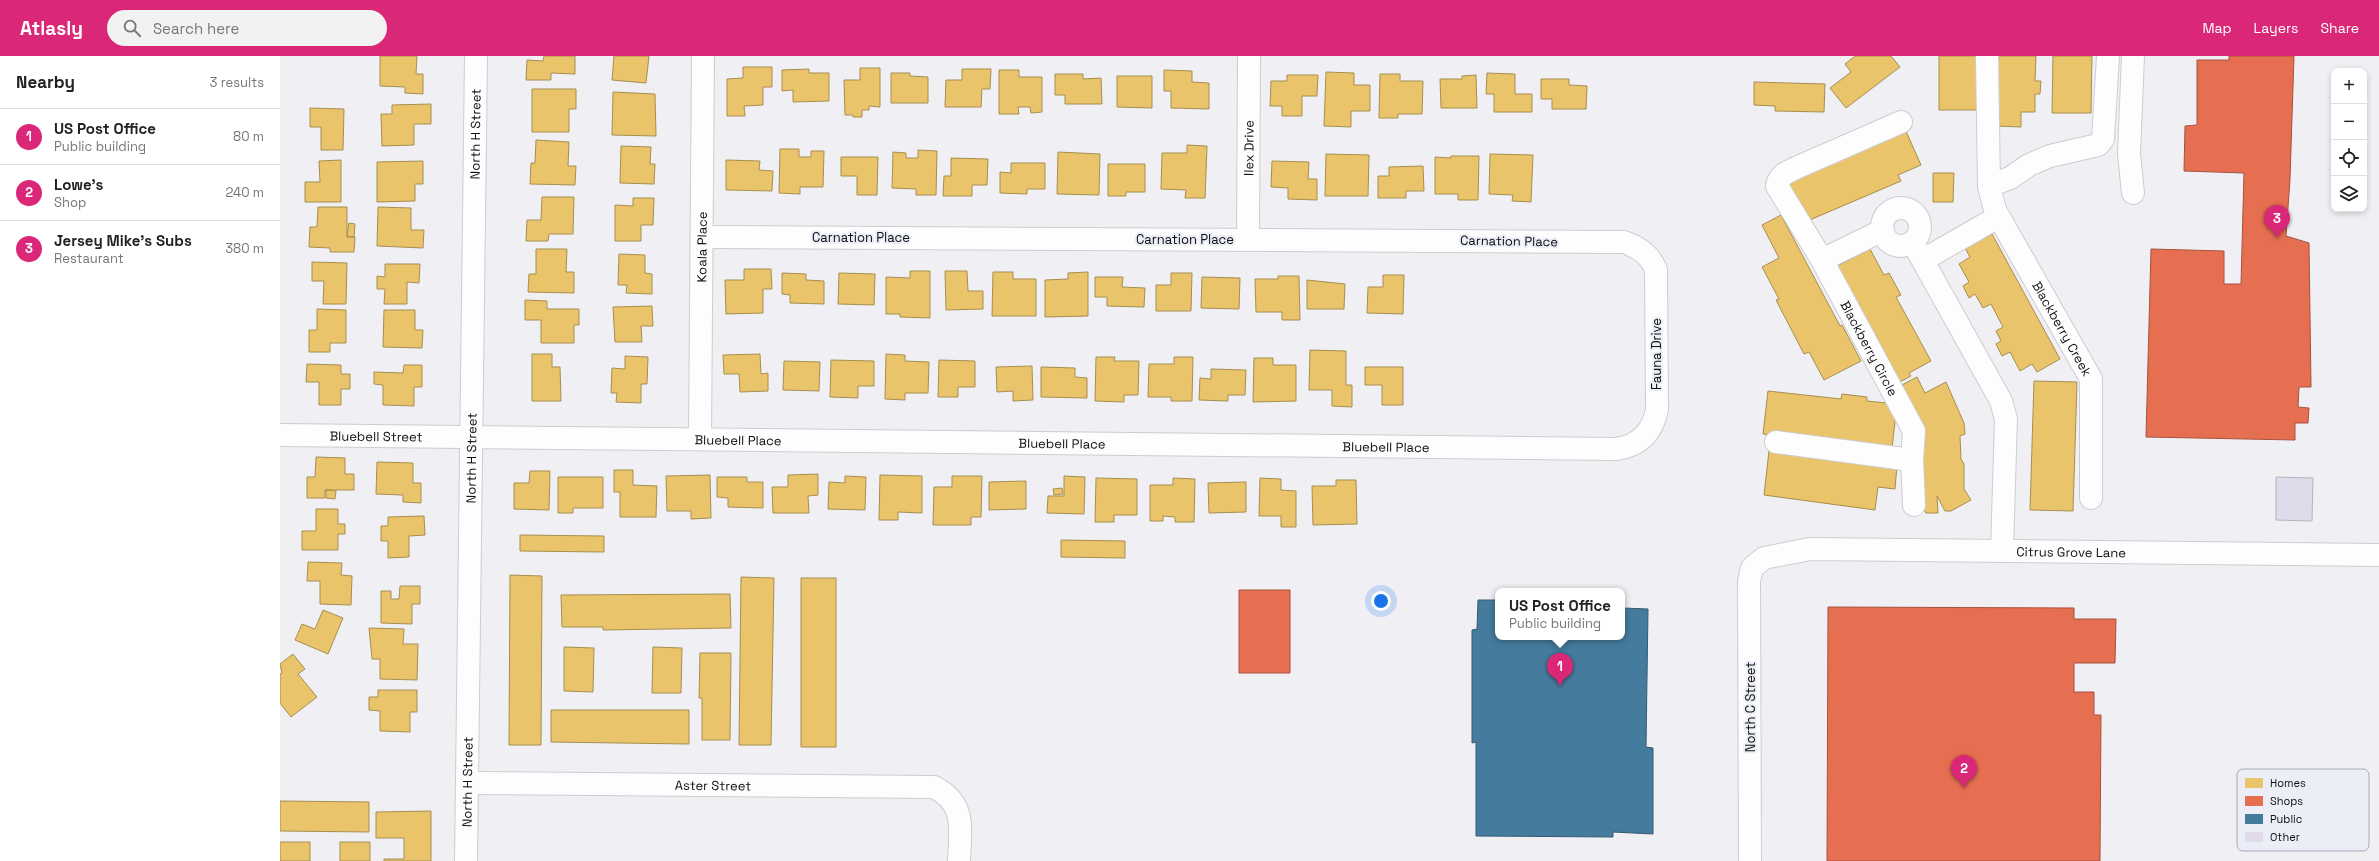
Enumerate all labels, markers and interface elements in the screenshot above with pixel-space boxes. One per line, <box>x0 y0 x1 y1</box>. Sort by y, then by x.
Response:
search box <box>107 10 387 46</box>
text: Atlasly <box>20 16 83 41</box>
icon: search <box>121 17 143 39</box>
text: Search here <box>153 19 239 38</box>
text: Map <box>2202 19 2232 37</box>
text: Layers <box>2254 19 2298 37</box>
text: Share <box>2320 19 2359 37</box>
map controls <box>2331 68 2367 212</box>
button: + <box>2331 68 2367 104</box>
text: Nearby <box>16 71 75 93</box>
text: 3 results <box>210 74 264 91</box>
street label: North H Street <box>466 89 484 179</box>
button: − <box>2331 104 2367 140</box>
text: US Post Office <box>54 119 156 138</box>
street label: Ilex Drive <box>1240 120 1257 176</box>
text: 1 <box>26 128 32 145</box>
text: 80 m <box>233 128 264 145</box>
text: Public building <box>54 138 146 155</box>
button: locate <box>2331 140 2367 176</box>
text: Lowe's <box>54 175 103 194</box>
button: layers <box>2331 176 2367 212</box>
text: 2 <box>25 184 33 201</box>
text: 240 m <box>226 184 264 201</box>
text: Shop <box>54 194 86 211</box>
pin: 3 <box>2264 205 2290 238</box>
street label: Koala Place <box>693 211 710 283</box>
street label: Carnation Place <box>812 229 910 246</box>
text: Jersey Mike's Subs <box>54 231 192 250</box>
street label: Carnation Place <box>1136 231 1234 248</box>
street label: Carnation Place <box>1460 232 1558 250</box>
text: 3 <box>25 240 33 257</box>
text: 380 m <box>225 240 264 257</box>
text: Restaurant <box>54 250 124 267</box>
street label: Blackberry Creek <box>2029 278 2096 379</box>
street label: Blackberry Circle <box>1837 298 1902 399</box>
street label: Fauna Drive <box>1648 318 1665 390</box>
street label: North H Street <box>462 413 480 503</box>
street label: Bluebell Street <box>329 427 423 445</box>
street label: Bluebell Place <box>694 431 782 449</box>
street label: Bluebell Place <box>1018 434 1106 452</box>
street label: Bluebell Place <box>1342 438 1430 456</box>
street label: Citrus Grove Lane <box>2016 543 2126 561</box>
popup <box>1495 588 1625 640</box>
your location <box>1371 591 1391 611</box>
text: US Post Office <box>1509 596 1611 615</box>
text: Public building <box>1509 615 1601 632</box>
pin: 1 <box>1547 653 1573 686</box>
street label: North C Street <box>1742 662 1759 752</box>
street label: North H Street <box>458 737 476 827</box>
pin: 2 <box>1951 755 1977 788</box>
legend <box>2237 769 2369 851</box>
street label: Aster Street <box>675 776 751 794</box>
text: Homes <box>2270 776 2306 790</box>
text: Shops <box>2270 794 2303 808</box>
text: Public <box>2270 812 2302 826</box>
text: Other <box>2270 830 2300 844</box>

